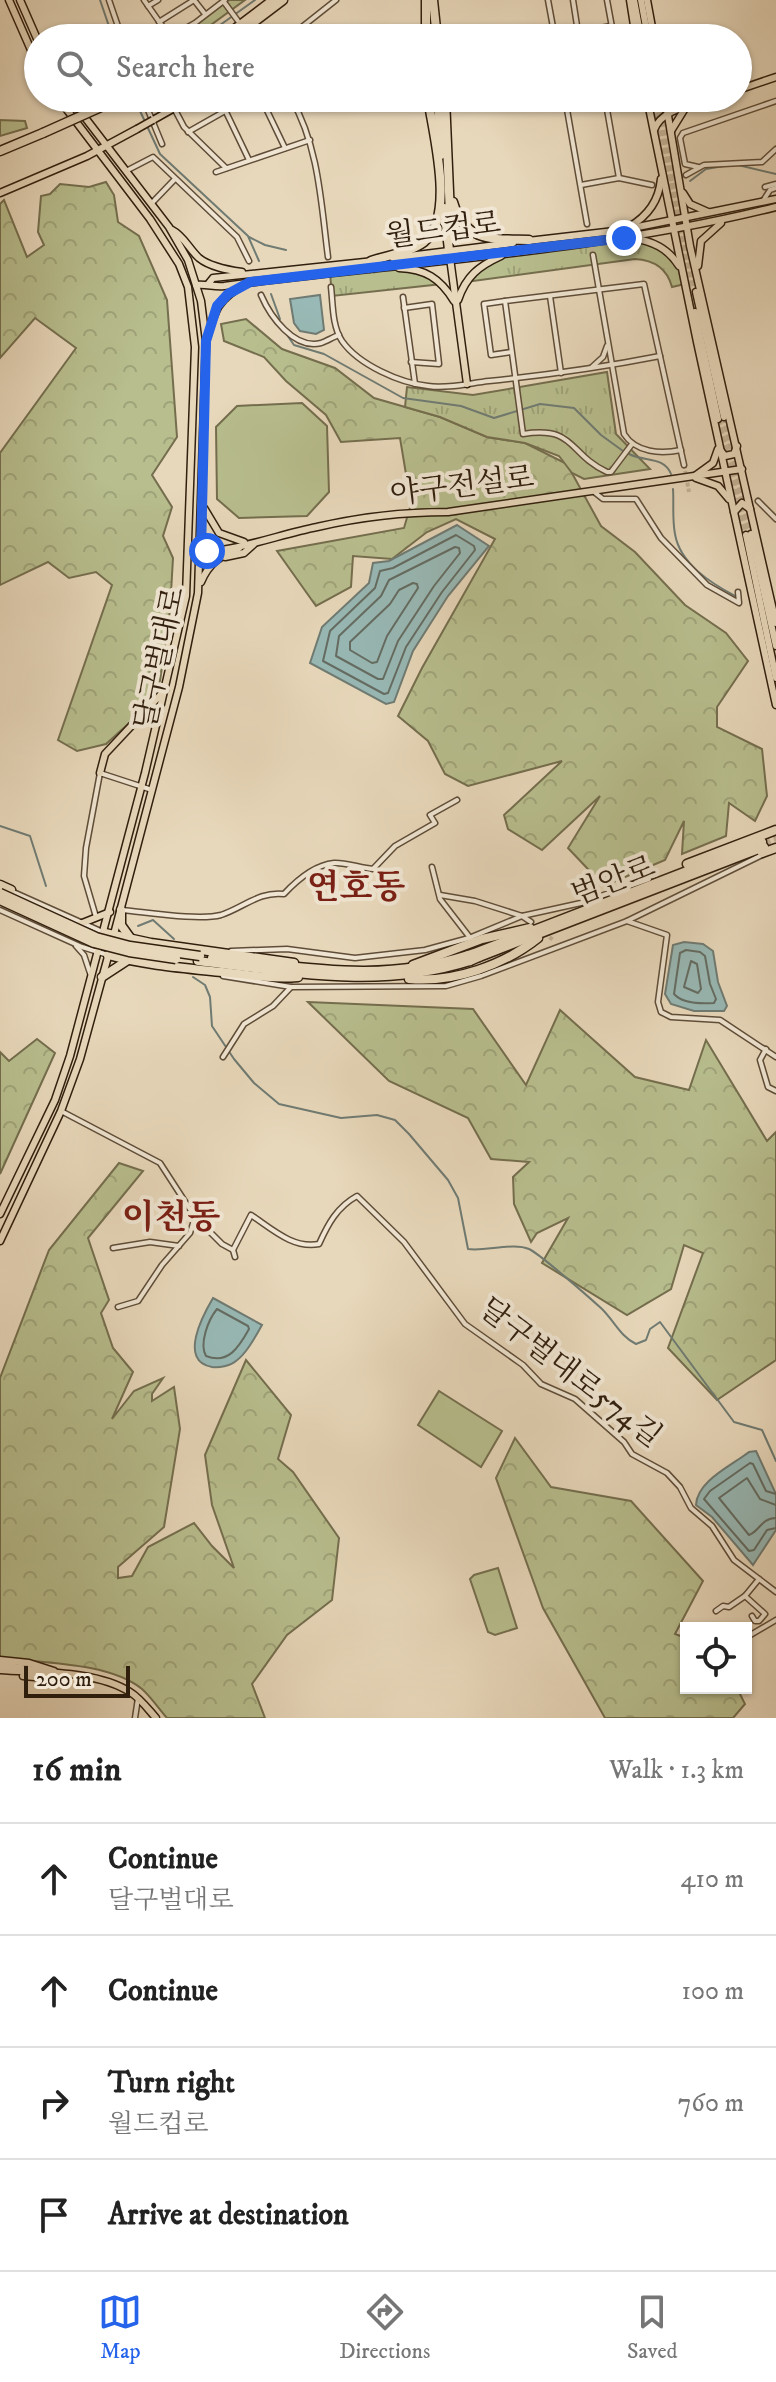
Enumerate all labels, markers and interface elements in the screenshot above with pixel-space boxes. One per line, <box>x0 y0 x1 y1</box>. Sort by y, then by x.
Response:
search box <box>24 24 752 112</box>
icon: search <box>52 46 96 90</box>
text: Search here <box>116 50 255 87</box>
street label: 월드컵로 <box>383 205 503 256</box>
route end <box>606 220 642 256</box>
street label: 야구전설로 <box>388 459 536 514</box>
route start <box>189 533 225 569</box>
street label: 달구벌대로 <box>127 584 194 733</box>
street label: 범안로 <box>566 849 661 914</box>
district label: 연호동 <box>307 867 405 909</box>
district label: 이천동 <box>122 1197 220 1239</box>
street label: 달구벌대로574길 <box>471 1290 669 1456</box>
map controls <box>680 1622 752 1694</box>
button: locate <box>680 1622 752 1694</box>
scale bar <box>24 1662 130 1698</box>
text: 200 m <box>36 1666 92 1693</box>
text: 16 min <box>32 1749 121 1791</box>
text: Walk · 1.3 km <box>609 1754 744 1787</box>
text: Continue <box>108 1841 218 1878</box>
icon: ahead <box>32 1857 76 1901</box>
text: 410 m <box>680 1863 744 1896</box>
text: 달구벌대로 <box>108 1884 234 1917</box>
icon: ahead <box>32 1969 76 2013</box>
text: Continue <box>108 1973 218 2010</box>
text: 100 m <box>681 1975 744 2008</box>
text: Turn right <box>108 2065 235 2102</box>
icon: right <box>32 2081 76 2125</box>
text: 760 m <box>678 2087 744 2120</box>
text: 월드컵로 <box>108 2108 208 2141</box>
icon: arrive <box>32 2193 76 2237</box>
text: Arrive at destination <box>108 2197 349 2234</box>
tab: Map <box>98 2290 142 2365</box>
tab: Directions <box>339 2290 430 2365</box>
tab: Saved <box>627 2290 678 2365</box>

